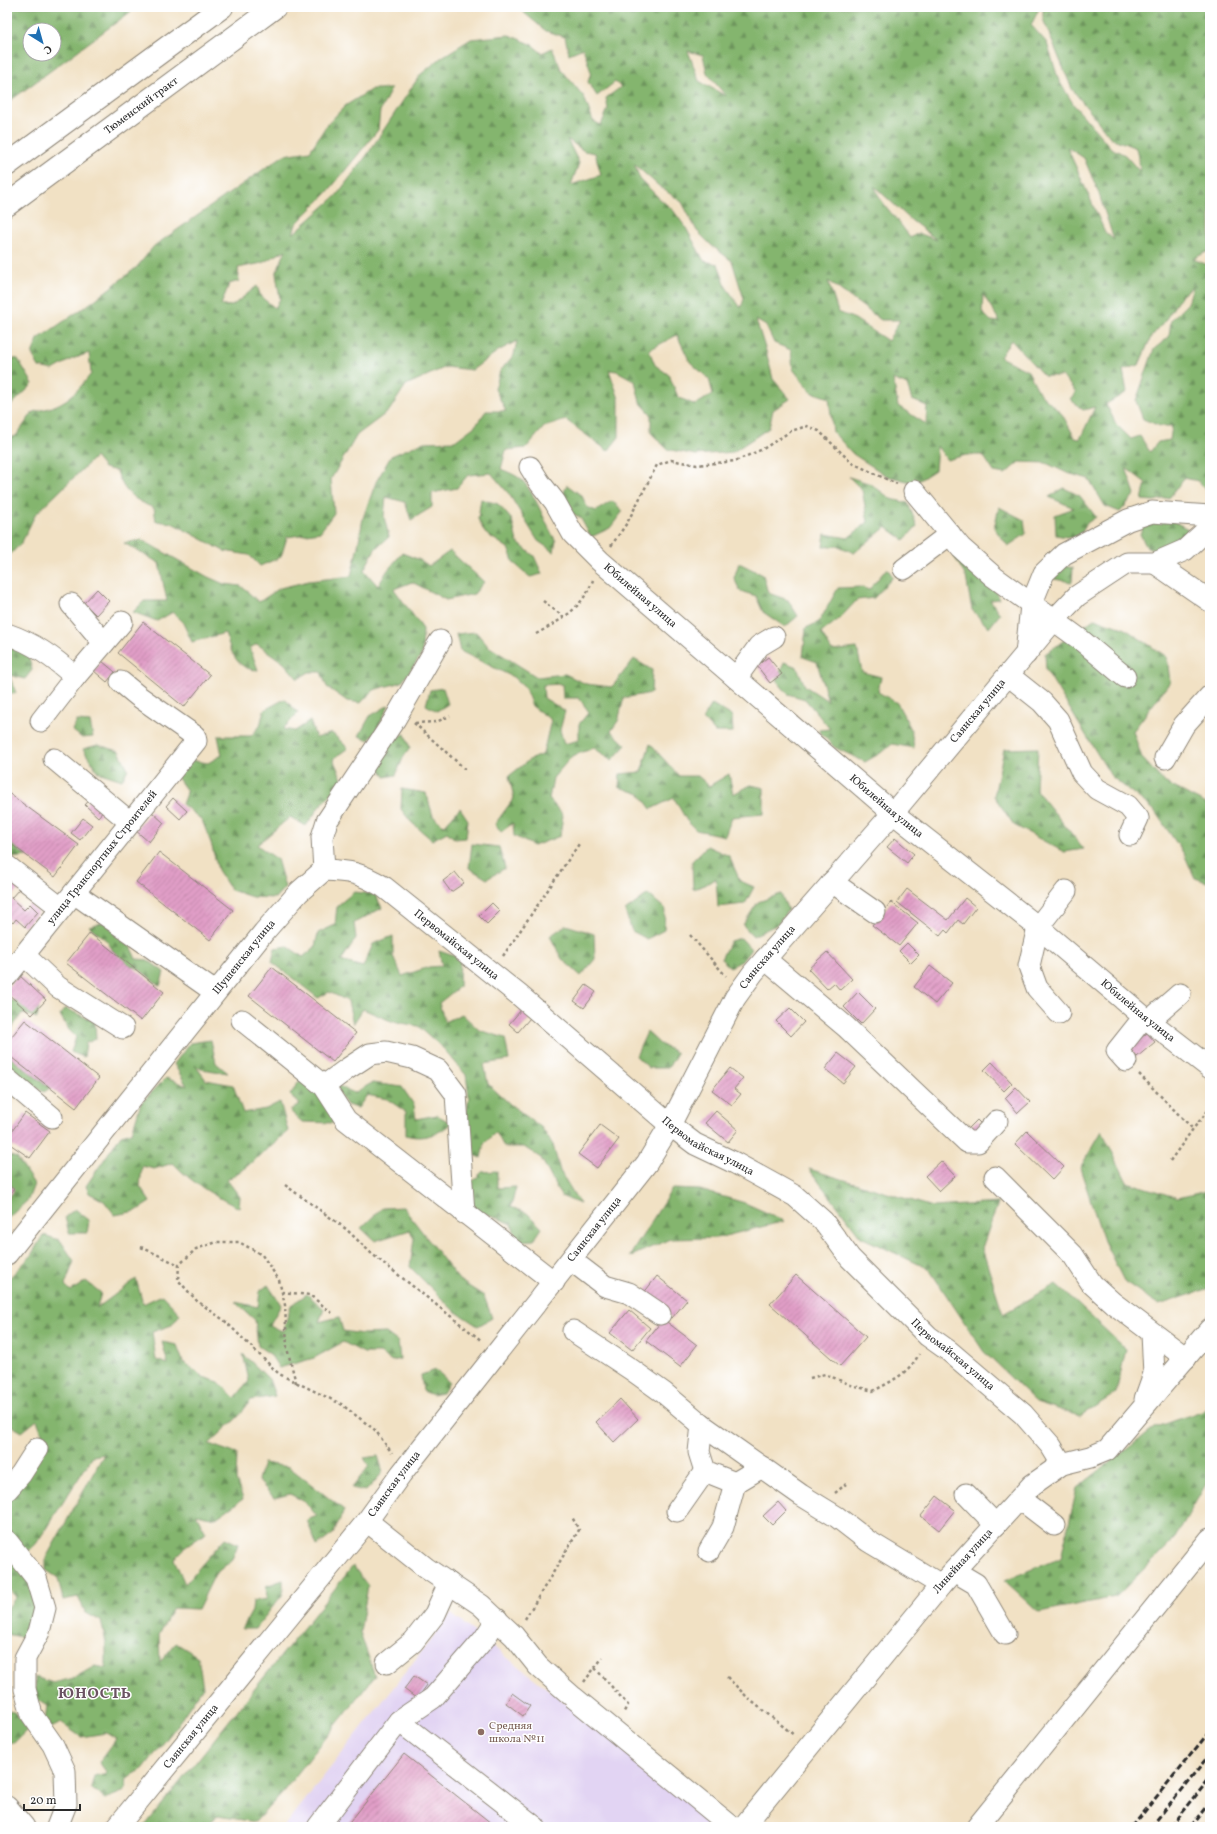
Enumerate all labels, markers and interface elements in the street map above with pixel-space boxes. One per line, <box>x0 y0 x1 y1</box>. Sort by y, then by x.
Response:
north arrow <box>22 22 62 62</box>
text: С <box>40 41 54 57</box>
street label: Тюменский тракт <box>101 73 182 138</box>
street label: Юбилейная улица <box>600 560 680 632</box>
street label: Саянская улица <box>947 675 1010 746</box>
street label: Юбилейная улица <box>846 771 927 842</box>
street label: улица Транспортных Строителей <box>44 787 161 928</box>
street label: Первомайская улица <box>411 906 503 984</box>
street label: Шушенская улица <box>209 916 279 998</box>
street label: Саянская улица <box>736 922 799 992</box>
street label: Юбилейная улица <box>1097 976 1178 1046</box>
street label: Первомайская улица <box>658 1113 757 1180</box>
street label: Саянская улица <box>564 1193 625 1265</box>
street label: Первомайская улица <box>907 1315 998 1394</box>
street label: Саянская улица <box>364 1447 424 1521</box>
street label: Линейная улица <box>929 1525 997 1597</box>
district label: ЮНОСТЬ <box>58 1684 132 1705</box>
street label: Саянская улица <box>160 1700 222 1772</box>
place label: Средняя школа №11 <box>489 1719 545 1747</box>
marker: Средняя школа №11 <box>476 1727 486 1737</box>
scale bar <box>24 1786 80 1812</box>
text: 20 m <box>30 1793 57 1809</box>

